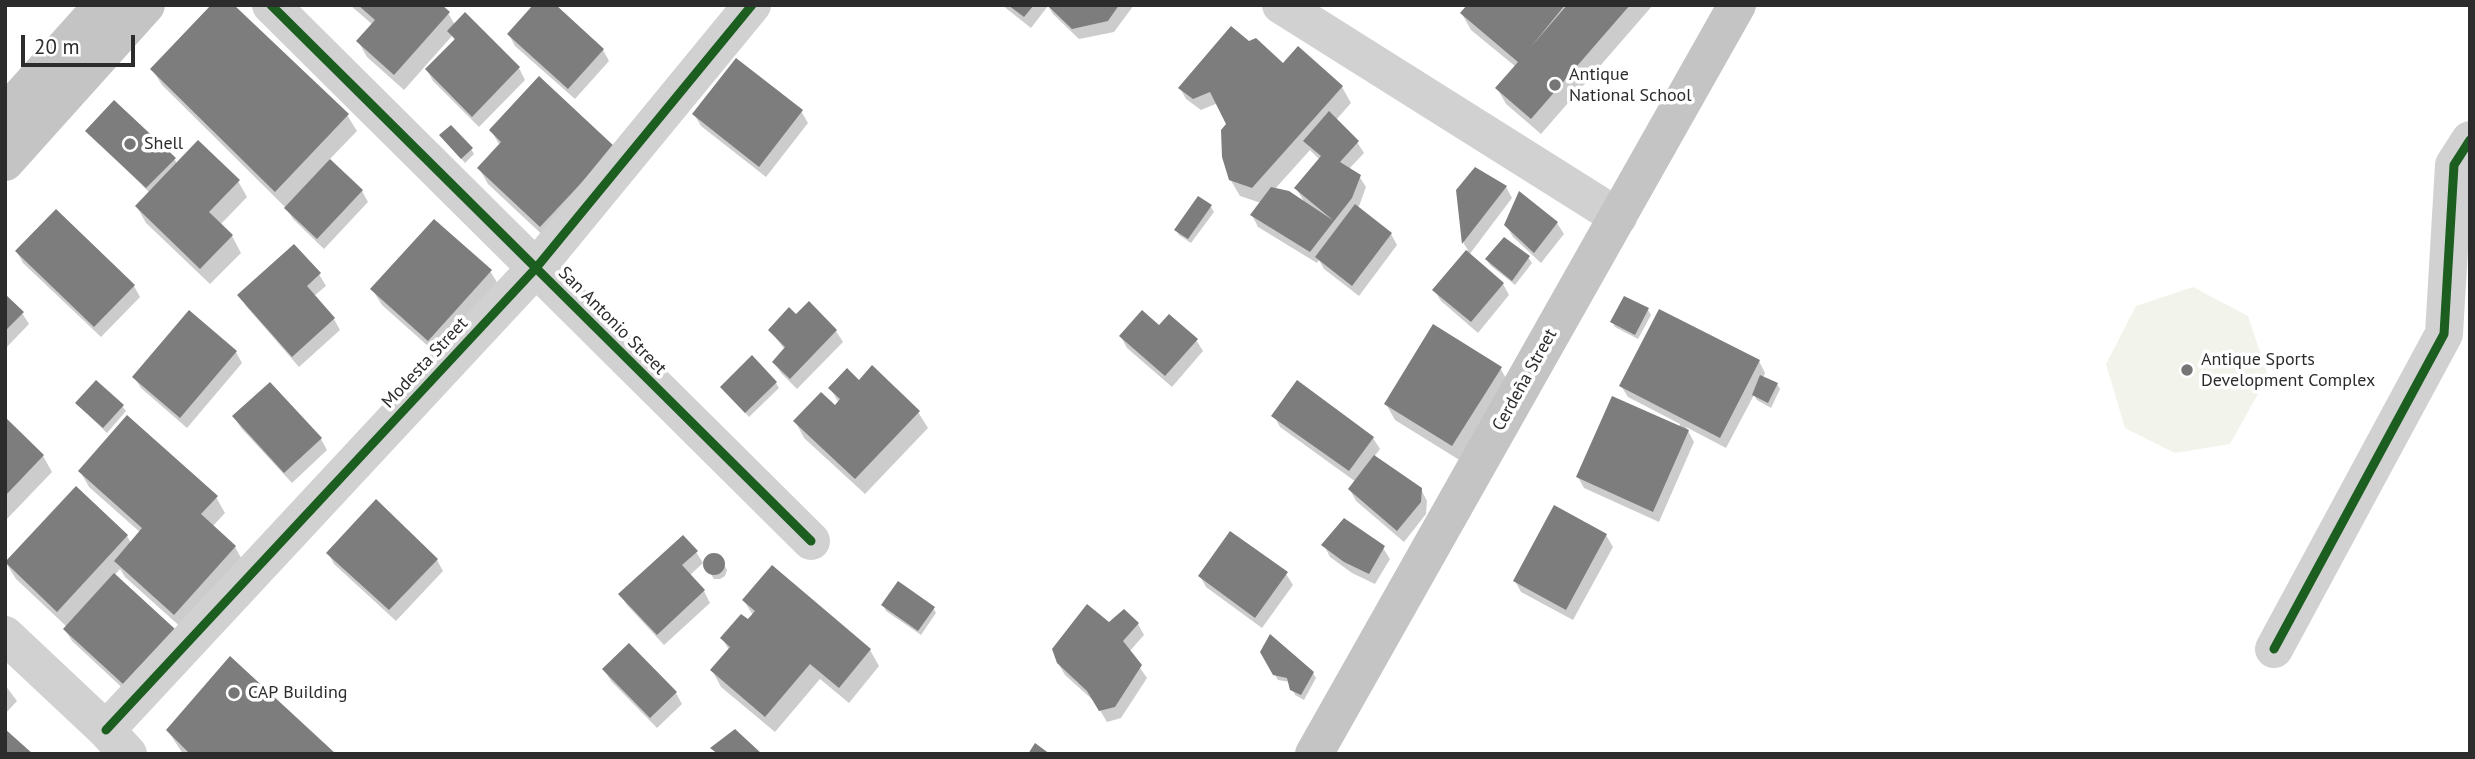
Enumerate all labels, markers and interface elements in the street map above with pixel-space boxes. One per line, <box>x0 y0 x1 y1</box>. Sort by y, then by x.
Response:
scale bar <box>24 21 138 65</box>
text: 20 m <box>34 33 80 60</box>
place label: Antique National School <box>1569 64 1692 106</box>
marker: Antique National School <box>1547 77 1563 93</box>
place label: Shell <box>144 133 183 155</box>
marker: Shell <box>122 136 138 152</box>
street label: San Antonio Street <box>553 262 671 380</box>
street label: Modesta Street <box>378 313 472 413</box>
street label: Cerdeña Street <box>1488 325 1562 435</box>
place label: Antique Sports Development Complex <box>2201 349 2375 392</box>
marker: Antique Sports Development Complex <box>2179 362 2195 378</box>
place label: CAP Building <box>248 682 347 704</box>
marker: CAP Building <box>226 685 242 701</box>

